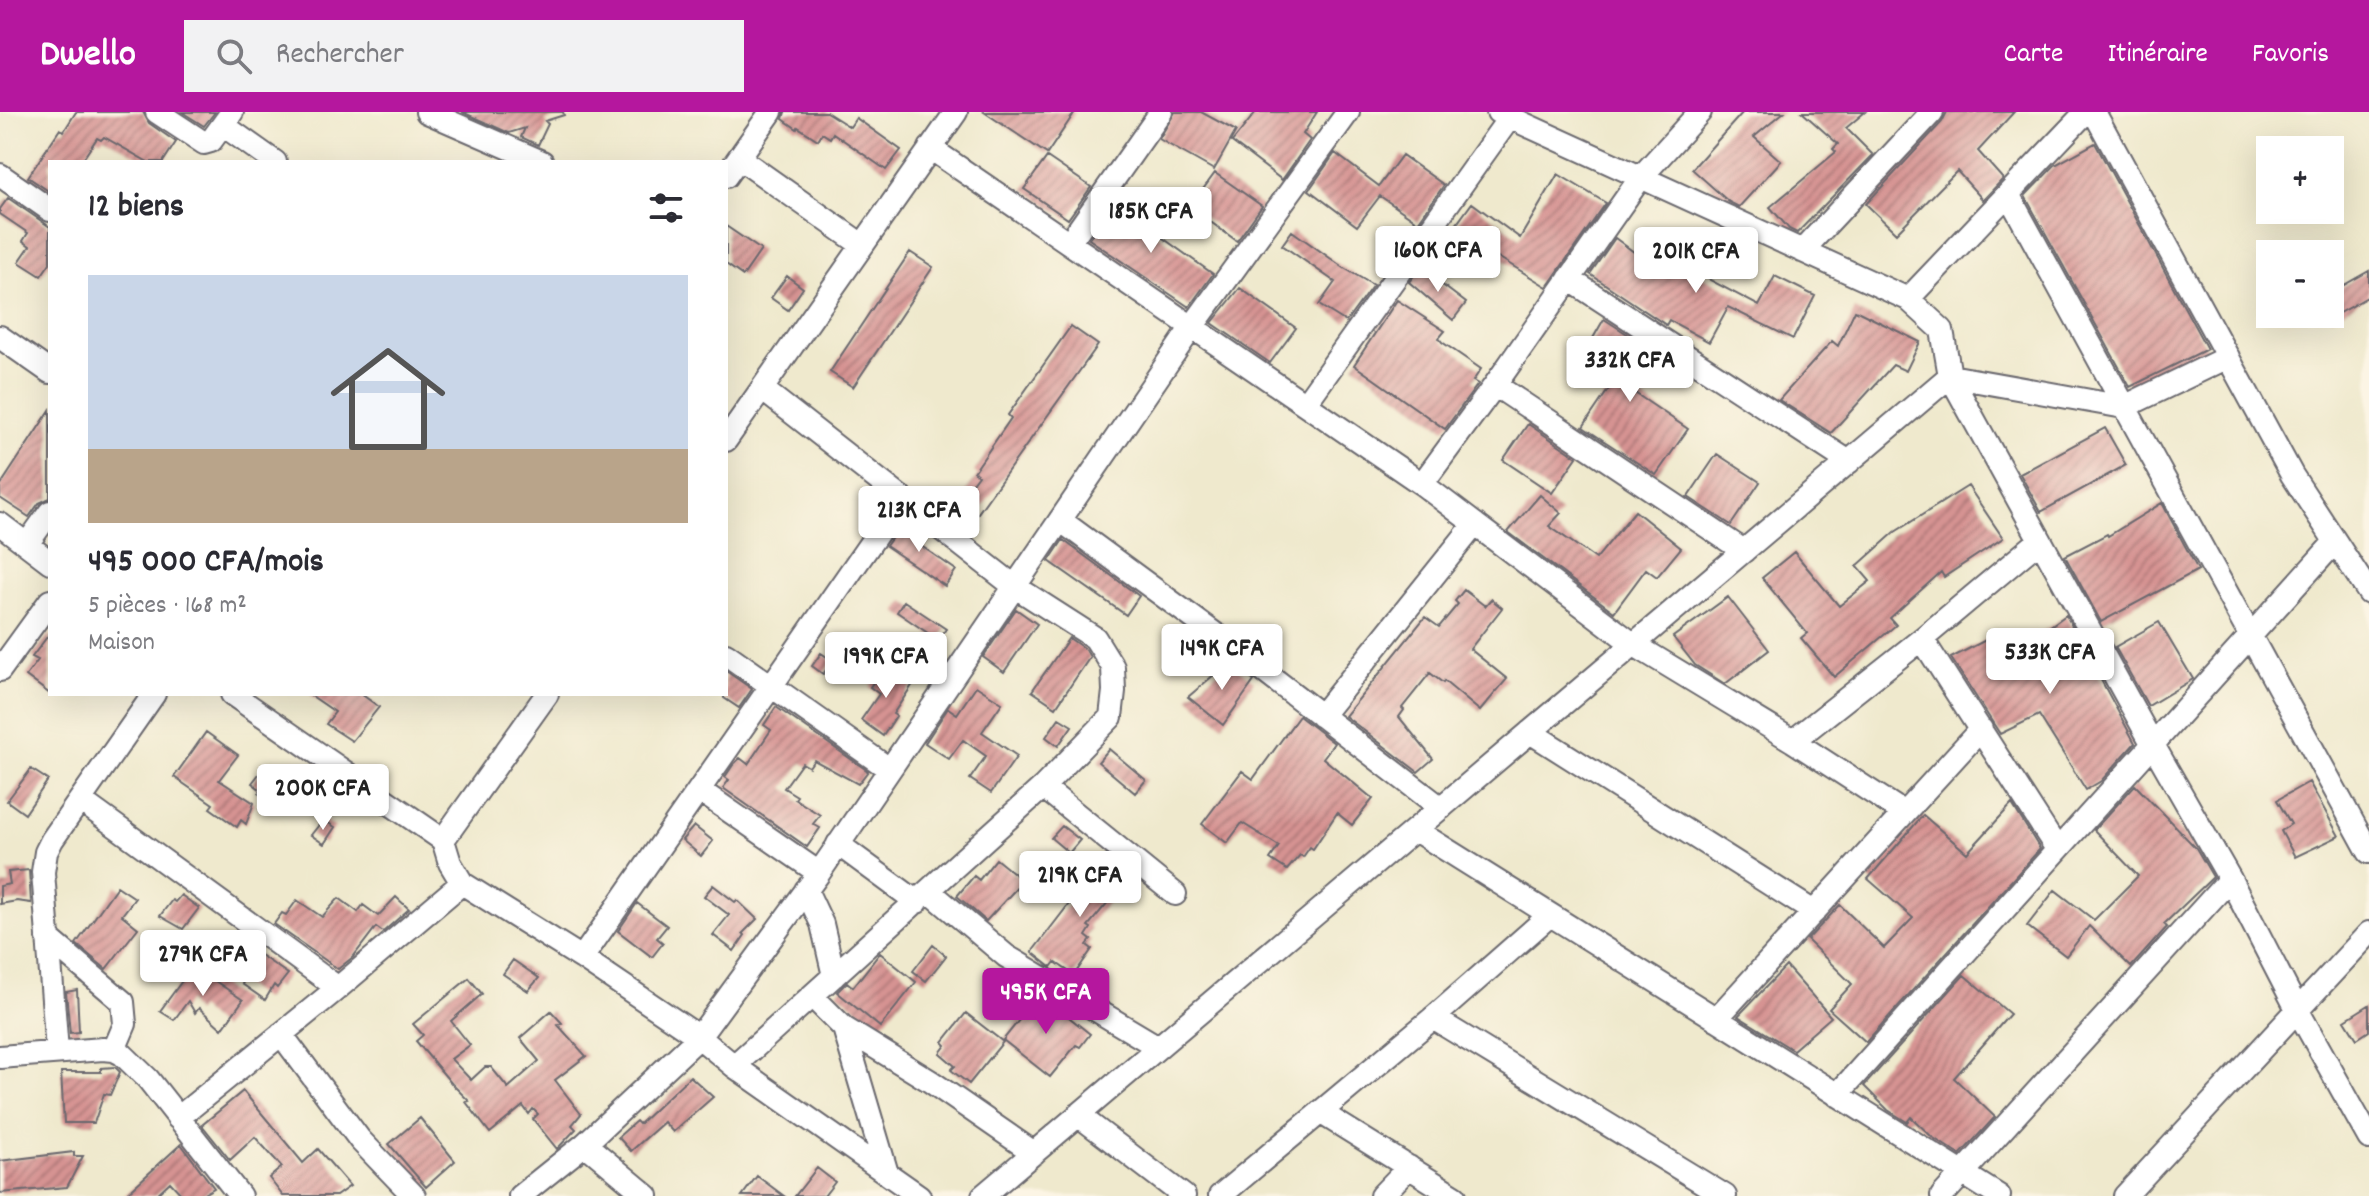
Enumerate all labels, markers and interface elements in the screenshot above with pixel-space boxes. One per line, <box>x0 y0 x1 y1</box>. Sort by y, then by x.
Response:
search box <box>184 20 744 92</box>
text: Dwello <box>40 29 136 84</box>
icon: search <box>212 34 256 78</box>
text: Rechercher <box>276 35 404 78</box>
text: Carte <box>2003 36 2063 76</box>
text: Itinéraire <box>2107 36 2208 76</box>
text: Favoris <box>2252 36 2329 76</box>
map controls <box>2256 136 2344 328</box>
button: + <box>2256 136 2344 224</box>
text: 12 biens <box>88 184 184 233</box>
icon: filters <box>644 186 688 230</box>
pin: 185K CFA <box>1068 187 1234 255</box>
text: 185K CFA <box>1109 194 1193 231</box>
pin: 160K CFA <box>1355 226 1521 294</box>
pin: 201K CFA <box>1613 227 1779 295</box>
text: 160K CFA <box>1393 233 1483 270</box>
text: 201K CFA <box>1652 234 1740 271</box>
button: − <box>2256 240 2344 328</box>
icon: home <box>316 327 460 471</box>
pin: 332K CFA <box>1547 336 1713 404</box>
text: 332K CFA <box>1584 343 1676 380</box>
pin: 213K CFA <box>836 486 1002 554</box>
text: 213K CFA <box>876 493 962 530</box>
text: 495 000 CFA/mois <box>88 539 324 588</box>
text: 5 pièces · 168 m² <box>88 588 247 625</box>
pin: 149K CFA <box>1139 624 1305 692</box>
text: Maison <box>88 625 155 662</box>
pin: 533K CFA <box>1967 628 2133 696</box>
text: 149K CFA <box>1180 631 1265 668</box>
pin: 199K CFA <box>803 632 969 700</box>
text: 533K CFA <box>2004 635 2096 672</box>
text: 199K CFA <box>843 639 929 676</box>
pin: 200K CFA <box>240 764 406 832</box>
text: 200K CFA <box>275 771 371 808</box>
pin: 219K CFA <box>997 851 1163 919</box>
text: 219K CFA <box>1037 858 1123 895</box>
pin: 279K CFA <box>120 930 286 998</box>
text: 279K CFA <box>158 937 248 974</box>
pin: 495K CFA <box>963 968 1129 1036</box>
text: 495K CFA <box>1000 975 1092 1012</box>

